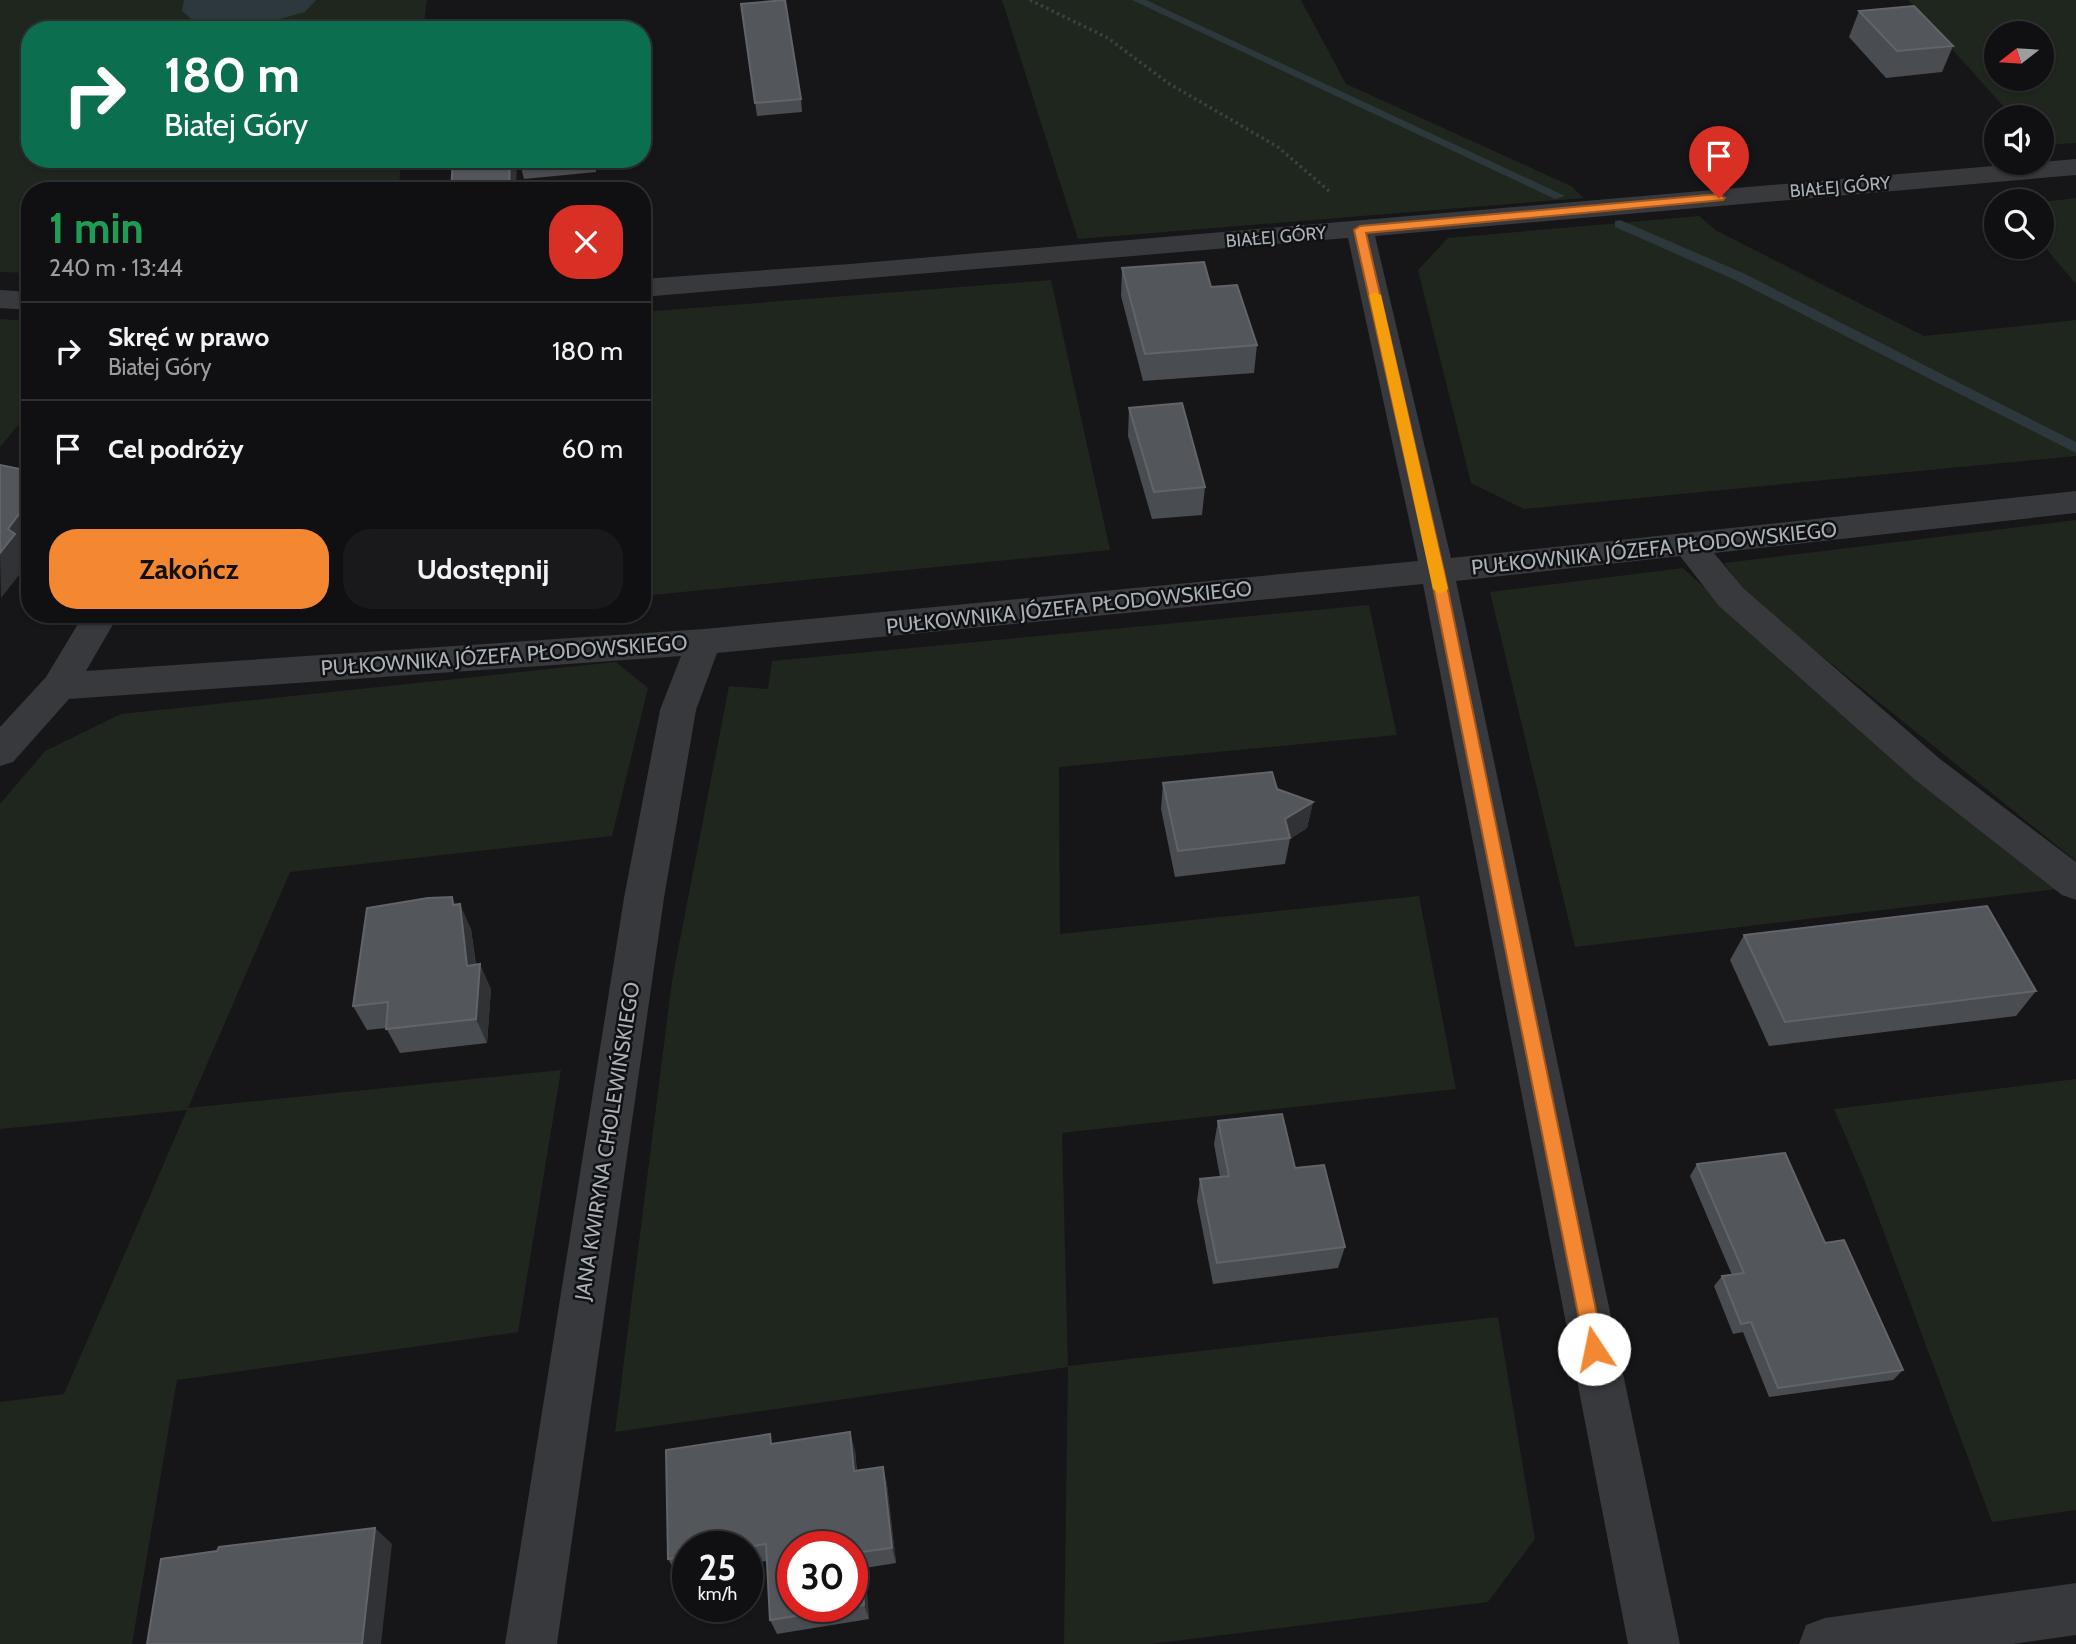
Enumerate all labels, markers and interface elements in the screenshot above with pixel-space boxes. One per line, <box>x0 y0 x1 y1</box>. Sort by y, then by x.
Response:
north arrow <box>1984 21 2054 91</box>
map controls <box>1984 21 2054 259</box>
text: 180 m <box>164 45 300 104</box>
icon: right <box>49 49 140 140</box>
text: Białej Góry <box>164 105 308 144</box>
button: sound <box>1984 105 2054 175</box>
pin <box>1689 126 1749 198</box>
icon: arrive <box>1700 137 1738 175</box>
street label: BIAŁEJ GÓRY <box>1789 172 1892 202</box>
button: search <box>1984 189 2054 259</box>
text: 1 min <box>49 202 144 254</box>
button: close <box>549 205 623 279</box>
street label: BIAŁEJ GÓRY <box>1225 222 1328 252</box>
text: 240 m · 13:44 <box>49 254 183 282</box>
text: Skręć w prawo <box>108 321 269 353</box>
icon: right <box>49 332 87 370</box>
text: 180 m <box>552 335 623 367</box>
text: Białej Góry <box>108 353 212 381</box>
icon: arrive <box>49 430 87 468</box>
text: Cel podróży <box>108 433 244 465</box>
text: 60 m <box>561 433 623 465</box>
street label: PUŁKOWNIKA JÓZEFA PŁODOWSKIEGO <box>1470 516 1838 580</box>
button: Zakończ <box>49 529 329 609</box>
button: Udostępnij <box>343 529 623 609</box>
street label: PUŁKOWNIKA JÓZEFA PŁODOWSKIEGO <box>885 575 1253 639</box>
street label: PUŁKOWNIKA JÓZEFA PŁODOWSKIEGO <box>320 630 688 680</box>
street label: JANA KWIRYNA CHOLEWIŃSKIEGO <box>569 980 645 1303</box>
position arrow <box>1557 1312 1631 1386</box>
speed limit sign: 30 <box>777 1531 868 1622</box>
text: 25 <box>699 1546 736 1589</box>
text: km/h <box>698 1583 737 1605</box>

